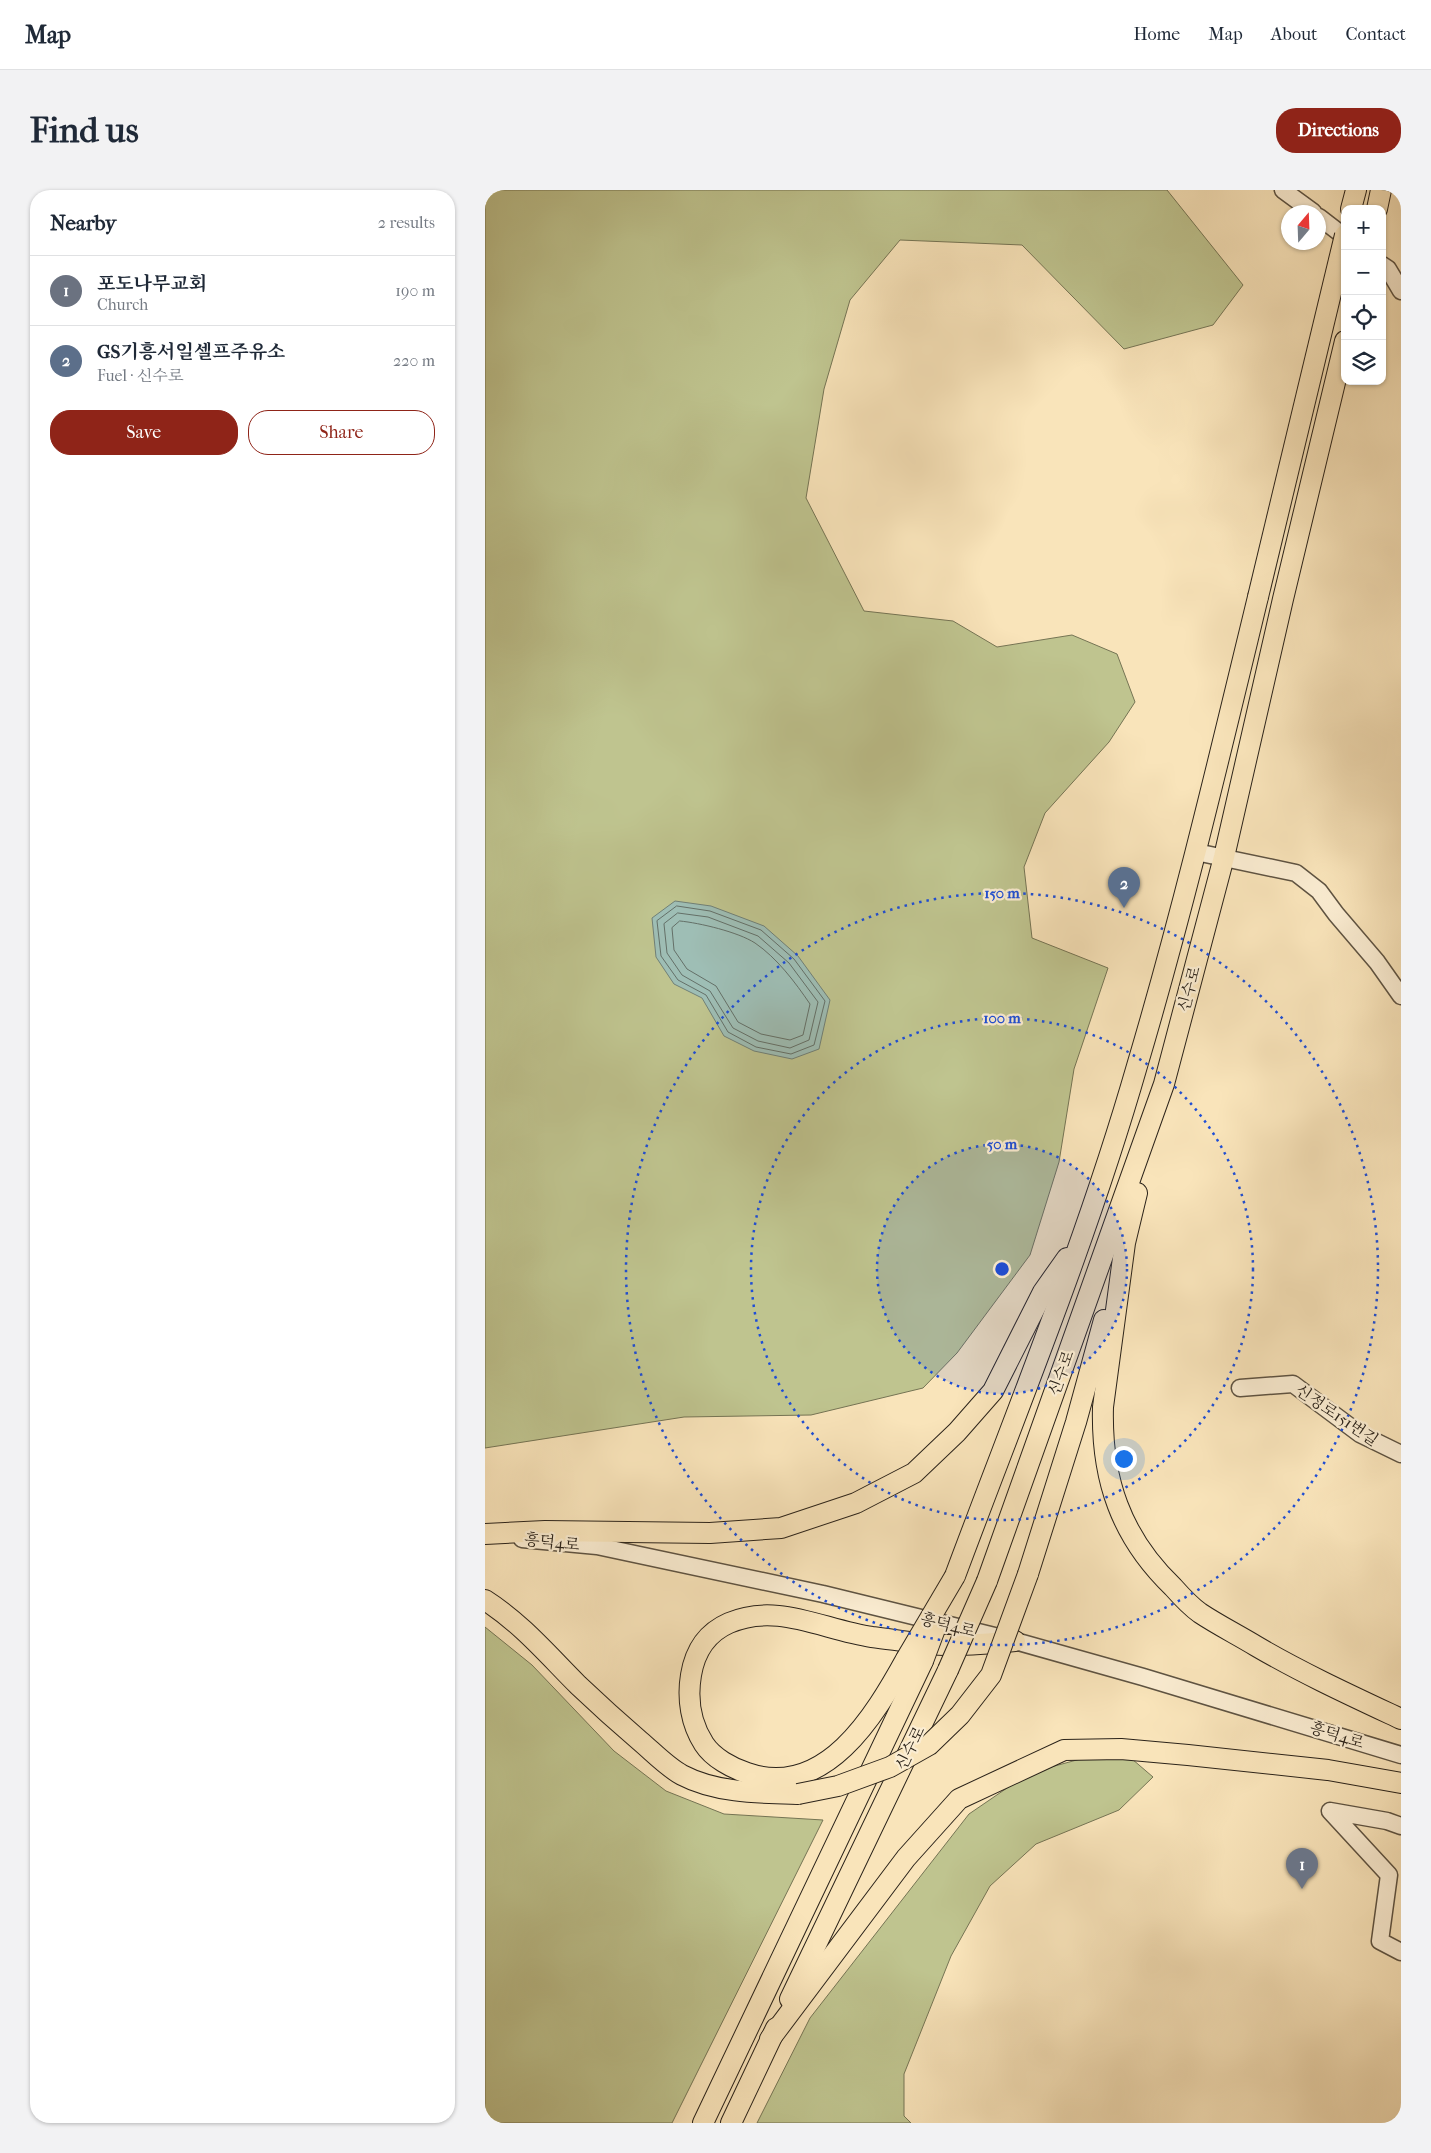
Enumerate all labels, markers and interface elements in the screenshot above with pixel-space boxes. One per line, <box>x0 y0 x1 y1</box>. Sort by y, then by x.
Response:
text: Map <box>25 21 71 49</box>
text: Home <box>1133 24 1180 45</box>
text: Map <box>1208 24 1243 45</box>
text: About <box>1271 24 1317 45</box>
text: Contact <box>1345 24 1406 45</box>
button: Directions <box>1276 108 1401 153</box>
text: Find us <box>30 110 139 151</box>
north arrow <box>1281 205 1326 250</box>
map controls <box>1341 205 1386 385</box>
button: + <box>1341 205 1386 250</box>
text: Nearby <box>50 211 116 235</box>
text: 2 results <box>378 213 435 232</box>
button: − <box>1341 250 1386 295</box>
text: 포도나무교회 <box>97 273 207 295</box>
text: 1 <box>63 281 69 300</box>
text: 190 m <box>395 281 435 300</box>
text: Church <box>97 295 148 314</box>
button: locate <box>1341 295 1386 340</box>
button: layers <box>1341 340 1386 385</box>
text: GS기흥서일셀프주유소 <box>97 341 285 363</box>
text: 2 <box>62 351 70 370</box>
text: 220 m <box>393 351 435 370</box>
text: Fuel · 신수로 <box>97 366 183 385</box>
button: Save <box>50 410 238 455</box>
button: Share <box>248 410 435 455</box>
pin: 2 <box>1108 867 1140 908</box>
text: 150 m <box>984 884 1020 902</box>
street label: 신수로 <box>1174 964 1204 1014</box>
text: 100 m <box>983 1009 1021 1027</box>
text: 50 m <box>987 1135 1018 1153</box>
centre of rings <box>993 1260 1011 1278</box>
street label: 신수로 <box>1044 1347 1078 1398</box>
street label: 신정로151번길 <box>1292 1380 1382 1450</box>
your location <box>1111 1446 1137 1472</box>
street label: 흥덕4로 <box>523 1530 581 1554</box>
street label: 흥덕4로 <box>919 1609 978 1641</box>
street label: 흥덕4로 <box>1308 1718 1367 1752</box>
street label: 신수로 <box>891 1723 929 1773</box>
pin: 1 <box>1286 1848 1318 1889</box>

